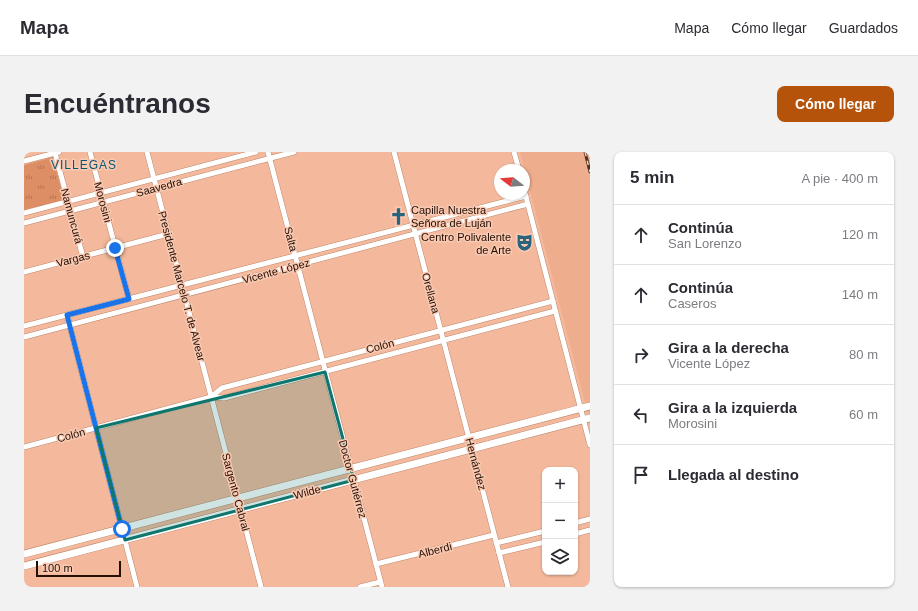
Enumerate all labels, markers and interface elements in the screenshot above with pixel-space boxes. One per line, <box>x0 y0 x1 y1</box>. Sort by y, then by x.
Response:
text: Mapa <box>20 17 69 38</box>
text: Mapa <box>674 20 709 36</box>
text: Cómo llegar <box>731 20 807 36</box>
text: Guardados <box>829 20 898 36</box>
button: Cómo llegar <box>777 86 894 122</box>
text: Encuéntranos <box>24 88 211 119</box>
district label: VILLEGAS <box>51 158 117 172</box>
north arrow <box>494 164 530 200</box>
text: 5 min <box>630 168 674 187</box>
text: A pie · 400 m <box>801 171 878 186</box>
street label: Saavedra <box>135 175 184 199</box>
street label: Morosini <box>92 180 114 224</box>
street label: Namuncurá <box>59 187 85 246</box>
place label: Capilla Nuestra Señora de Luján <box>411 204 492 229</box>
church icon: Capilla Nuestra Señora de Luján <box>388 206 408 226</box>
street label: Presidente Marcelo T. de Alvear <box>156 210 208 363</box>
text: Continúa <box>668 219 733 236</box>
icon: ahead <box>630 224 652 246</box>
street label: Salta <box>282 225 300 254</box>
text: 120 m <box>842 227 878 242</box>
place label: Centro Polivalente de Arte <box>421 231 511 256</box>
theatre icon: Centro Polivalente de Arte <box>514 233 534 253</box>
text: San Lorenzo <box>668 236 742 251</box>
route end <box>106 239 124 257</box>
street label: Vargas <box>55 249 91 269</box>
street label: Vicente López <box>241 256 311 286</box>
street label: Orellana <box>420 271 442 315</box>
text: Continúa <box>668 279 733 296</box>
icon: ahead <box>630 284 652 306</box>
text: 140 m <box>842 287 878 302</box>
text: Caseros <box>668 296 716 311</box>
street label: Colón <box>365 336 395 356</box>
text: Gira a la derecha <box>668 339 789 356</box>
icon: right <box>630 344 652 366</box>
text: 80 m <box>849 347 878 362</box>
text: Vicente López <box>668 356 750 371</box>
text: Gira a la izquierda <box>668 399 797 416</box>
icon: left <box>630 404 652 426</box>
text: 60 m <box>849 407 878 422</box>
text: Morosini <box>668 416 717 431</box>
street label: Colón <box>56 425 86 445</box>
street label: Hernández <box>463 436 489 492</box>
street label: Doctor Gutiérrez <box>337 438 369 520</box>
street label: Sargento Cabral <box>220 452 252 532</box>
icon: arrive <box>630 464 652 486</box>
text: Llegada al destino <box>668 466 799 483</box>
map controls <box>542 467 578 575</box>
button: + <box>542 467 578 503</box>
street label: Wilde <box>292 483 322 501</box>
button: − <box>542 503 578 539</box>
route start <box>113 520 131 538</box>
button: layers <box>542 539 578 575</box>
street label: Alberdi <box>417 540 453 560</box>
scale bar <box>36 559 121 578</box>
text: 100 m <box>42 562 73 574</box>

